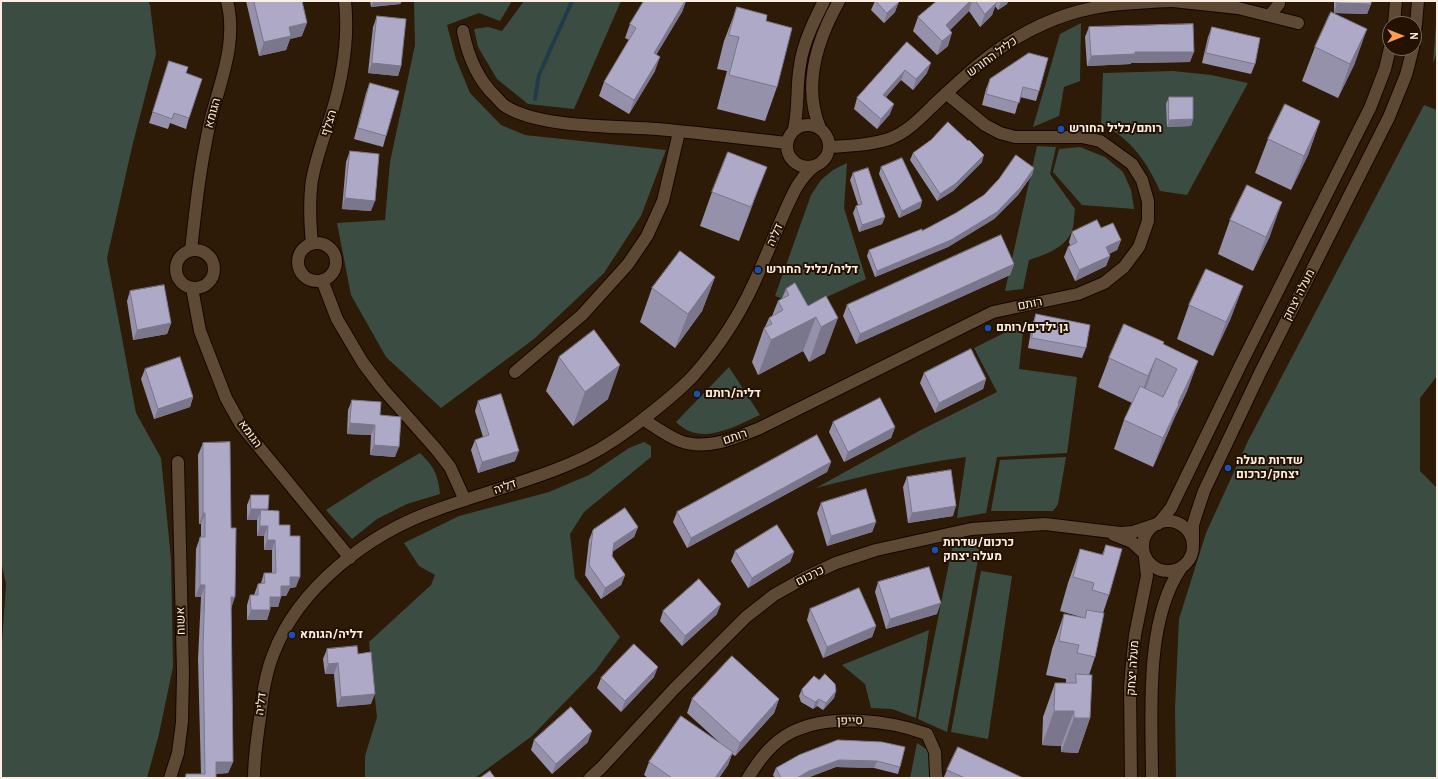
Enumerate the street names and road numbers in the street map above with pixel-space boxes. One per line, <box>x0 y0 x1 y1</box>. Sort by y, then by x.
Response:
street label: כליל החורש <box>964 34 1020 80</box>
street label: הגומא <box>202 96 224 130</box>
street label: הצלף <box>318 108 340 138</box>
street label: דליה <box>764 222 786 248</box>
street label: מעלה יצחק <box>1280 267 1318 323</box>
street label: רותם <box>1017 295 1043 313</box>
street label: הגומא <box>235 417 265 451</box>
street label: רותם <box>721 426 749 448</box>
street label: דליה <box>492 476 518 498</box>
street label: כרכום <box>793 563 827 589</box>
street label: אשוח <box>174 607 188 635</box>
street label: מעלה יצחק <box>1124 640 1142 696</box>
street label: דליה <box>252 692 270 716</box>
street label: סייפן <box>837 714 863 728</box>

